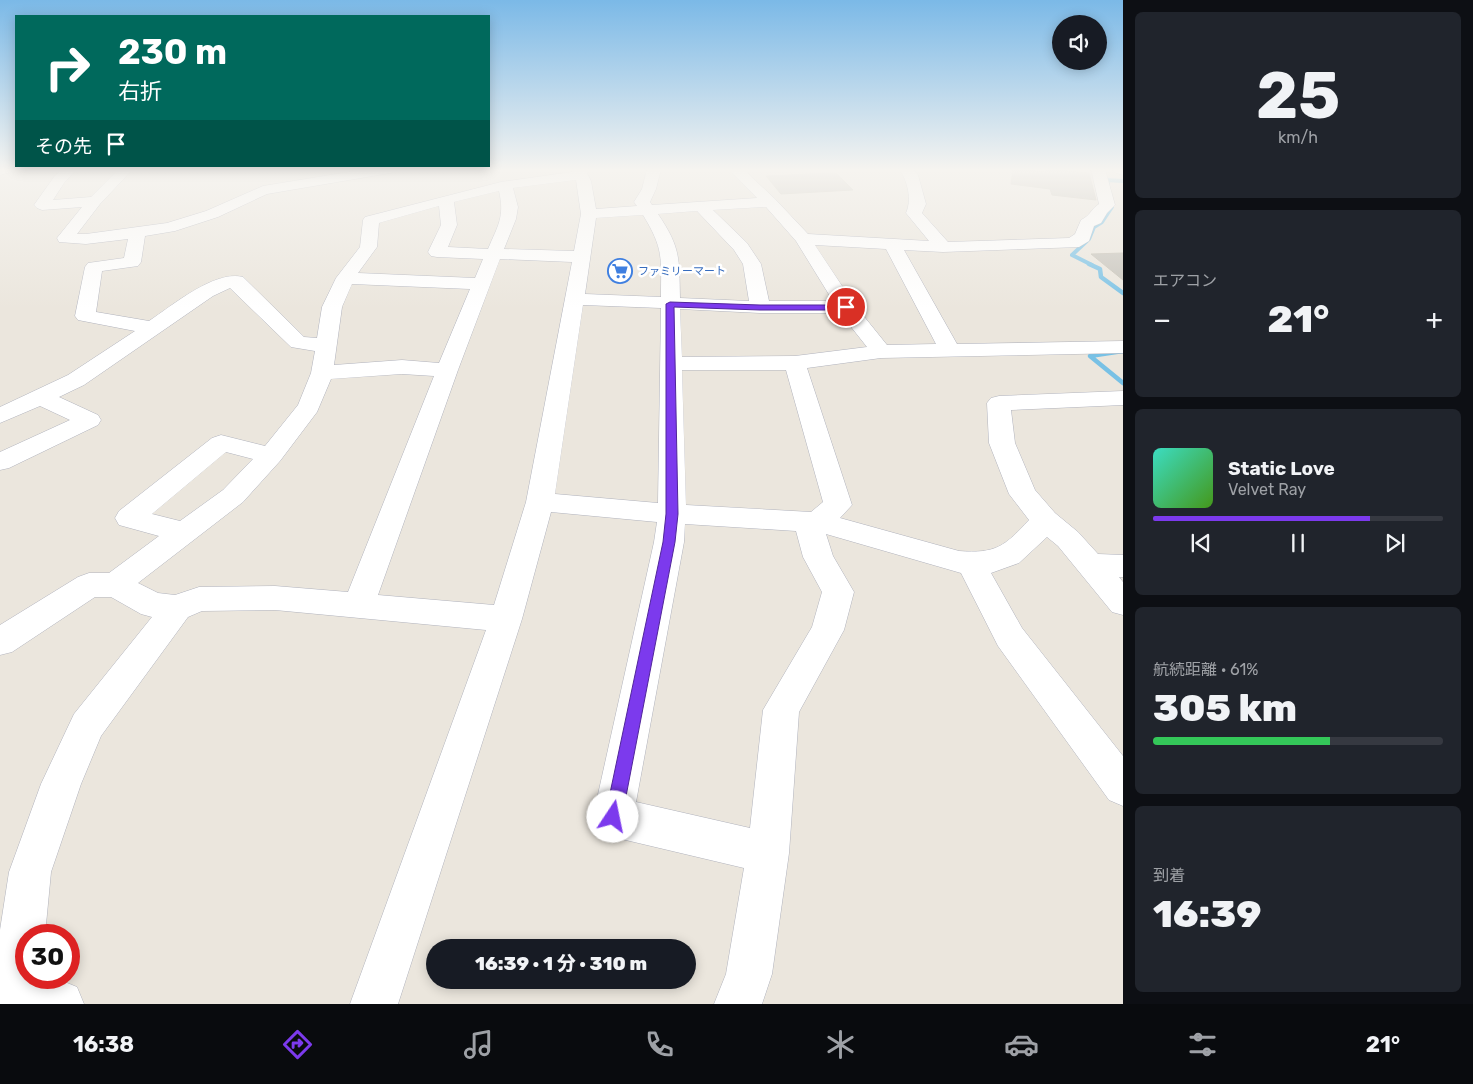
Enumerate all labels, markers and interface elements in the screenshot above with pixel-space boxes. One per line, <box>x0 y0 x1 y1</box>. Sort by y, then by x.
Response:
map controls <box>1052 15 1107 70</box>
button: sound <box>1052 15 1107 70</box>
text: 230 m <box>118 31 227 73</box>
icon: right <box>35 35 100 100</box>
text: 25 <box>1256 57 1340 134</box>
text: 右折 <box>118 78 162 105</box>
text: km/h <box>1278 128 1318 147</box>
icon: arrive <box>102 130 130 158</box>
text: その先 <box>35 135 92 158</box>
supermarket icon: ファミリーマート <box>607 258 633 284</box>
place label: ファミリーマート <box>638 265 726 278</box>
text: エアコン <box>1153 271 1217 290</box>
pin <box>825 286 867 328</box>
icon: arrive <box>832 293 860 321</box>
text: 21° <box>1268 296 1329 342</box>
text: − <box>1153 303 1171 336</box>
text: + <box>1426 303 1443 336</box>
text: Static Love <box>1228 457 1335 480</box>
text: Velvet Ray <box>1228 480 1306 499</box>
icon: previous <box>1187 529 1215 557</box>
icon: pause <box>1284 529 1312 557</box>
icon: next <box>1381 529 1409 557</box>
text: 航続距離 · 61% <box>1153 660 1258 679</box>
text: 305 km <box>1153 685 1297 731</box>
position arrow <box>586 790 638 842</box>
text: 到着 <box>1153 866 1185 885</box>
text: 16:39 <box>1153 891 1261 937</box>
speed limit sign: 30 <box>15 924 80 989</box>
text: 16:39 · 1 分 · 310 m <box>475 952 647 975</box>
icon: directions <box>280 1027 315 1062</box>
icon: music <box>461 1027 496 1062</box>
icon: phone <box>642 1027 677 1062</box>
icon: climate <box>823 1027 858 1062</box>
icon: car <box>1004 1027 1039 1062</box>
icon: filters <box>1185 1027 1220 1062</box>
text: 16:38 <box>73 1031 134 1058</box>
text: 21° <box>1366 1031 1400 1058</box>

